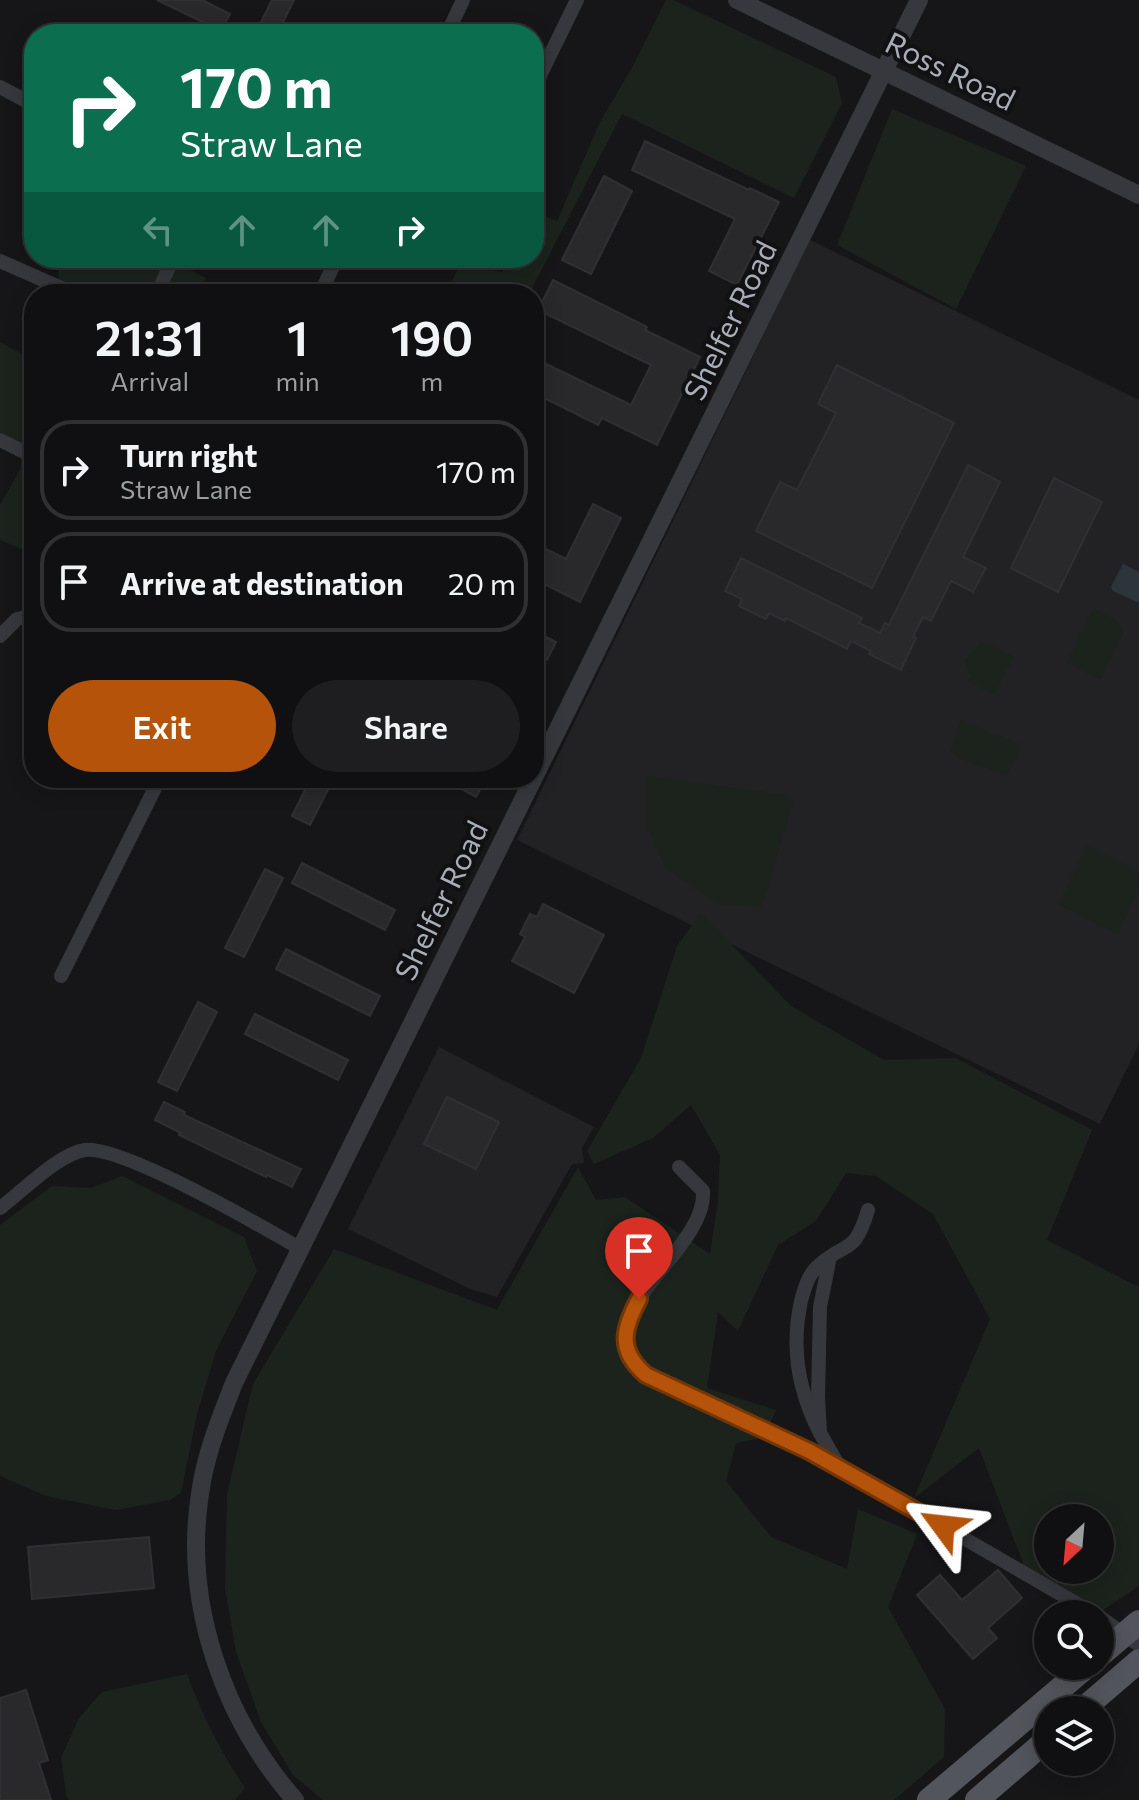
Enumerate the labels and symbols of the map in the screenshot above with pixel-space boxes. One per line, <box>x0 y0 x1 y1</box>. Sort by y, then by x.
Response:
street label: Ross Road <box>880 22 1022 117</box>
street label: Shelfer Road <box>674 234 783 406</box>
street label: Shelfer Road <box>385 814 494 986</box>
pin <box>605 1217 673 1299</box>
position arrow <box>901 1484 985 1568</box>
north arrow <box>1034 1504 1114 1584</box>

